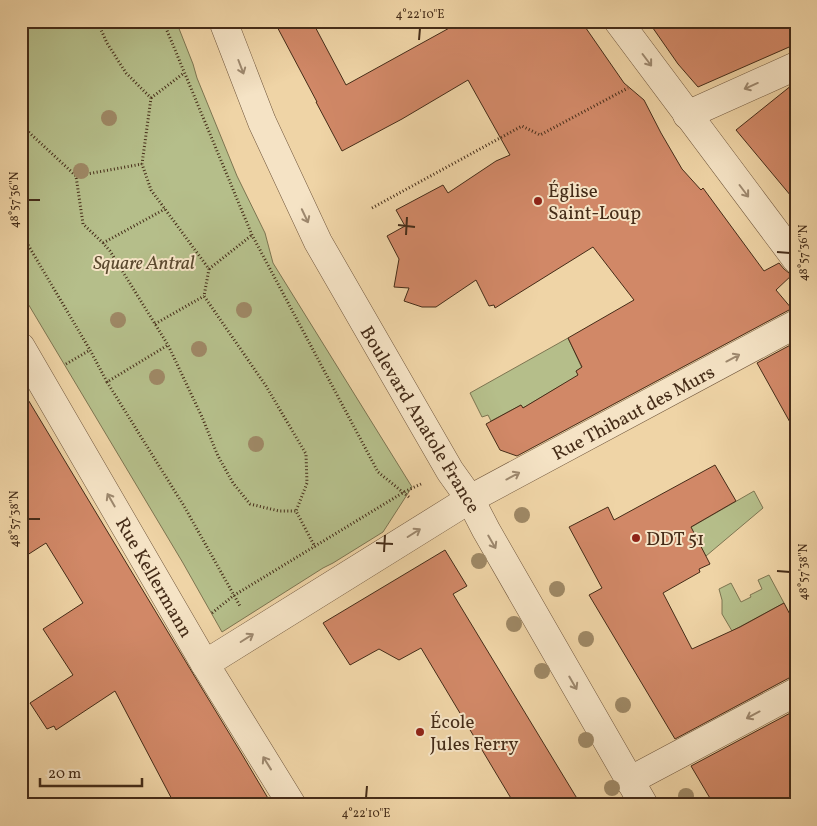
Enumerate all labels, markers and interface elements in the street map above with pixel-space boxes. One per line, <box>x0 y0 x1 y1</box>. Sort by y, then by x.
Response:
text: 4°22'10"E <box>395 7 445 23</box>
one-way arrow <box>642 53 652 67</box>
one-way arrow <box>236 59 246 74</box>
one-way arrow <box>744 82 759 91</box>
text: 48°57'36"N <box>7 172 23 228</box>
place label: Église Saint-Loup <box>548 179 641 227</box>
one-way arrow <box>739 184 750 197</box>
marker: Église Saint-Loup <box>532 195 544 207</box>
one-way arrow <box>301 208 311 223</box>
text: 48°57'36"N <box>796 225 812 281</box>
park label: Square Antral <box>93 251 195 277</box>
street label: Boulevard Anatole France <box>353 322 486 519</box>
one-way arrow <box>726 353 741 363</box>
street label: Rue Thibaut des Murs <box>548 360 720 468</box>
one-way arrow <box>505 471 520 480</box>
text: 48°57'38"N <box>7 491 23 547</box>
one-way arrow <box>105 494 115 508</box>
street label: Rue Kellermann <box>108 513 198 643</box>
place label: DDT 51 <box>646 527 704 553</box>
one-way arrow <box>407 528 421 539</box>
marker: DDT 51 <box>630 532 642 544</box>
one-way arrow <box>488 534 498 549</box>
text: 48°57'38"N <box>796 544 812 600</box>
one-way arrow <box>239 633 253 643</box>
one-way arrow <box>569 675 578 690</box>
place label: École Jules Ferry <box>430 710 519 758</box>
one-way arrow <box>746 711 761 720</box>
marker: École Jules Ferry <box>414 726 426 738</box>
scale bar <box>40 756 142 788</box>
one-way arrow <box>261 757 271 771</box>
text: 20 m <box>48 764 81 785</box>
text: 4°22'10"E <box>341 806 391 822</box>

